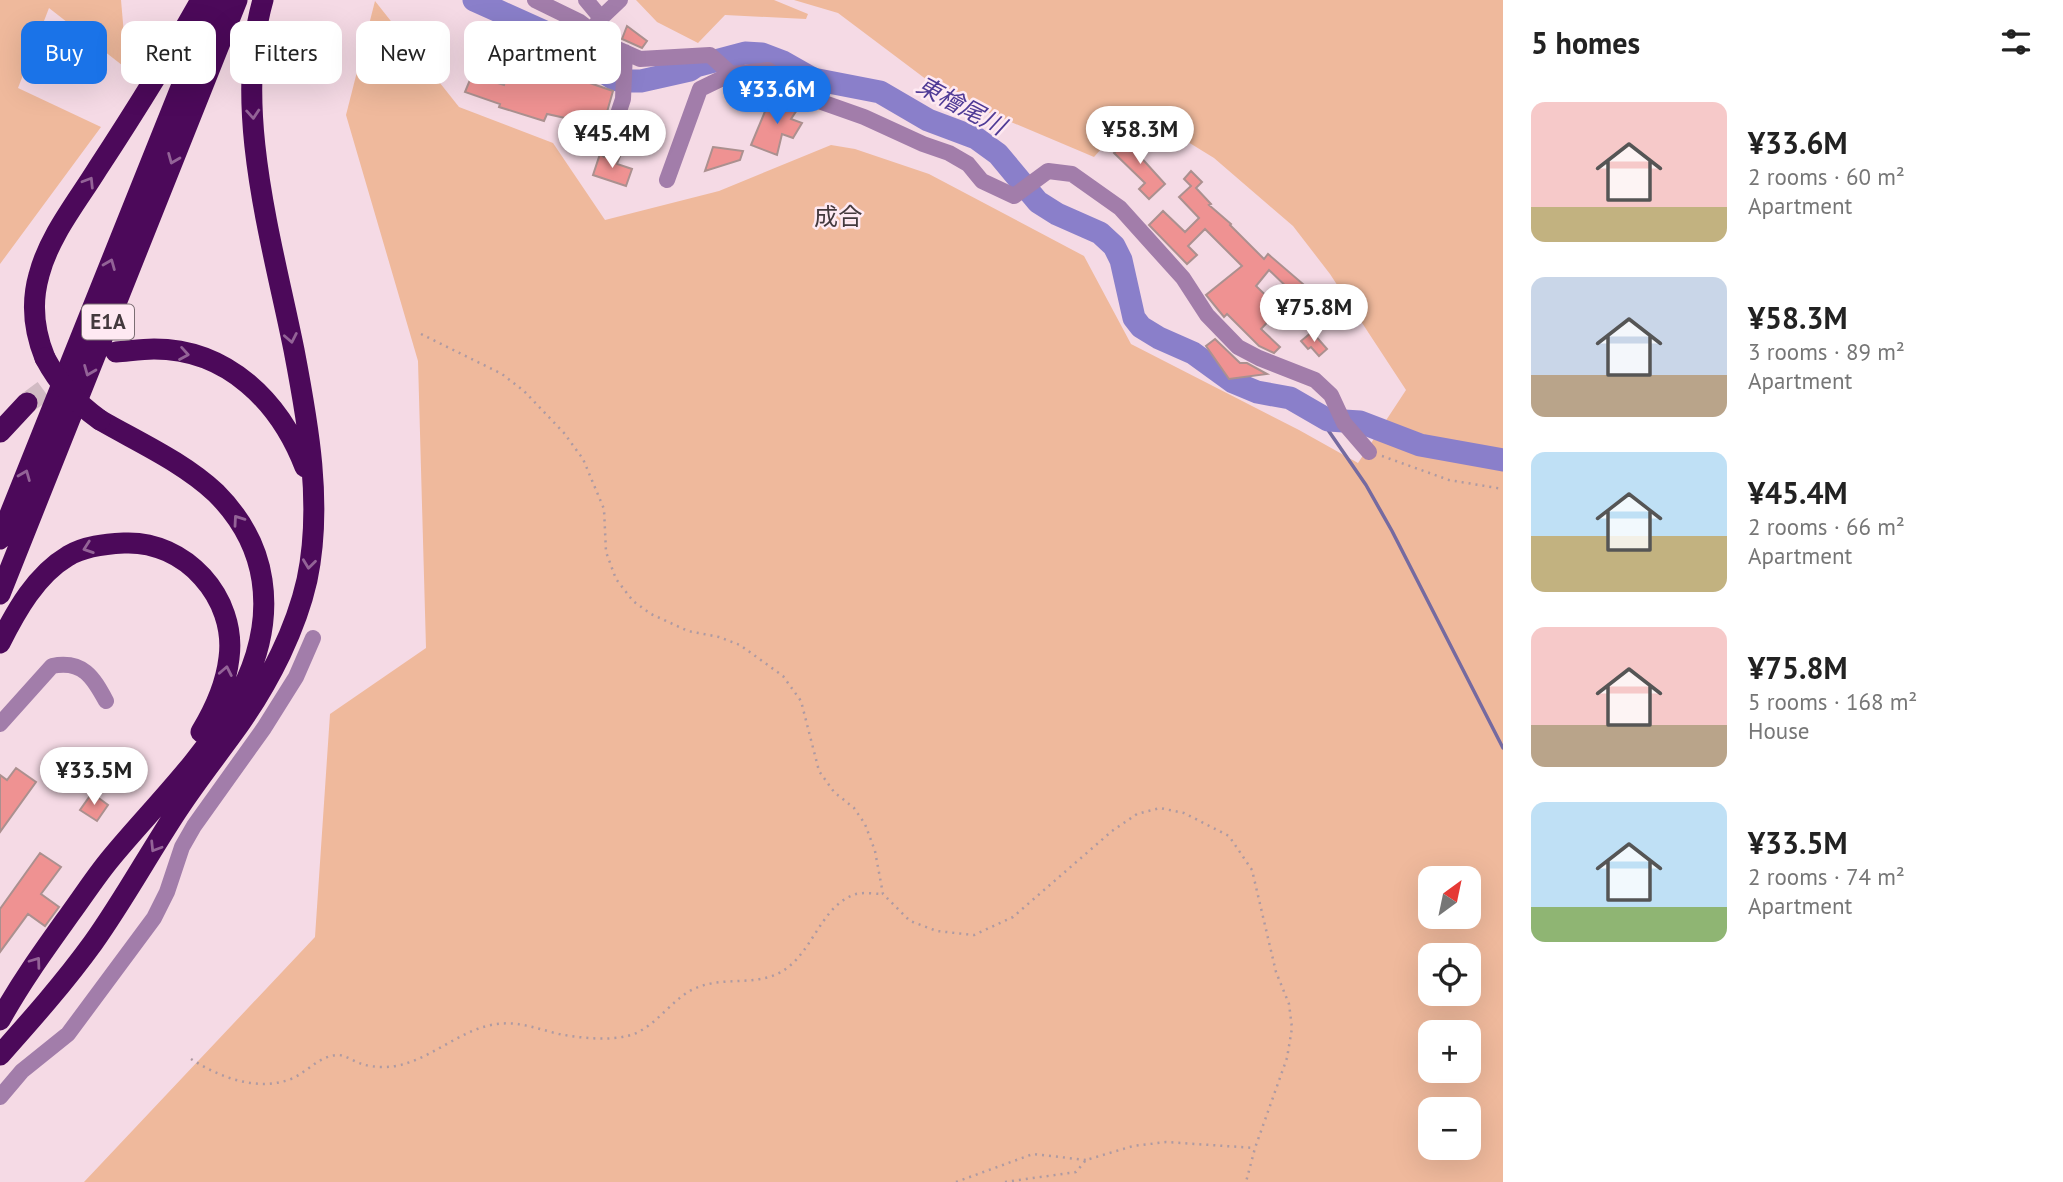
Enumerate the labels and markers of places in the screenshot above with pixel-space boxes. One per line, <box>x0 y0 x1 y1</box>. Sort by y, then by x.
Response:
pin: ¥33.6M <box>720 66 834 126</box>
pin: ¥58.3M <box>1083 106 1197 166</box>
pin: ¥45.4M <box>555 110 669 170</box>
pin: ¥75.8M <box>1257 284 1371 344</box>
pin: ¥33.5M <box>37 748 151 807</box>

